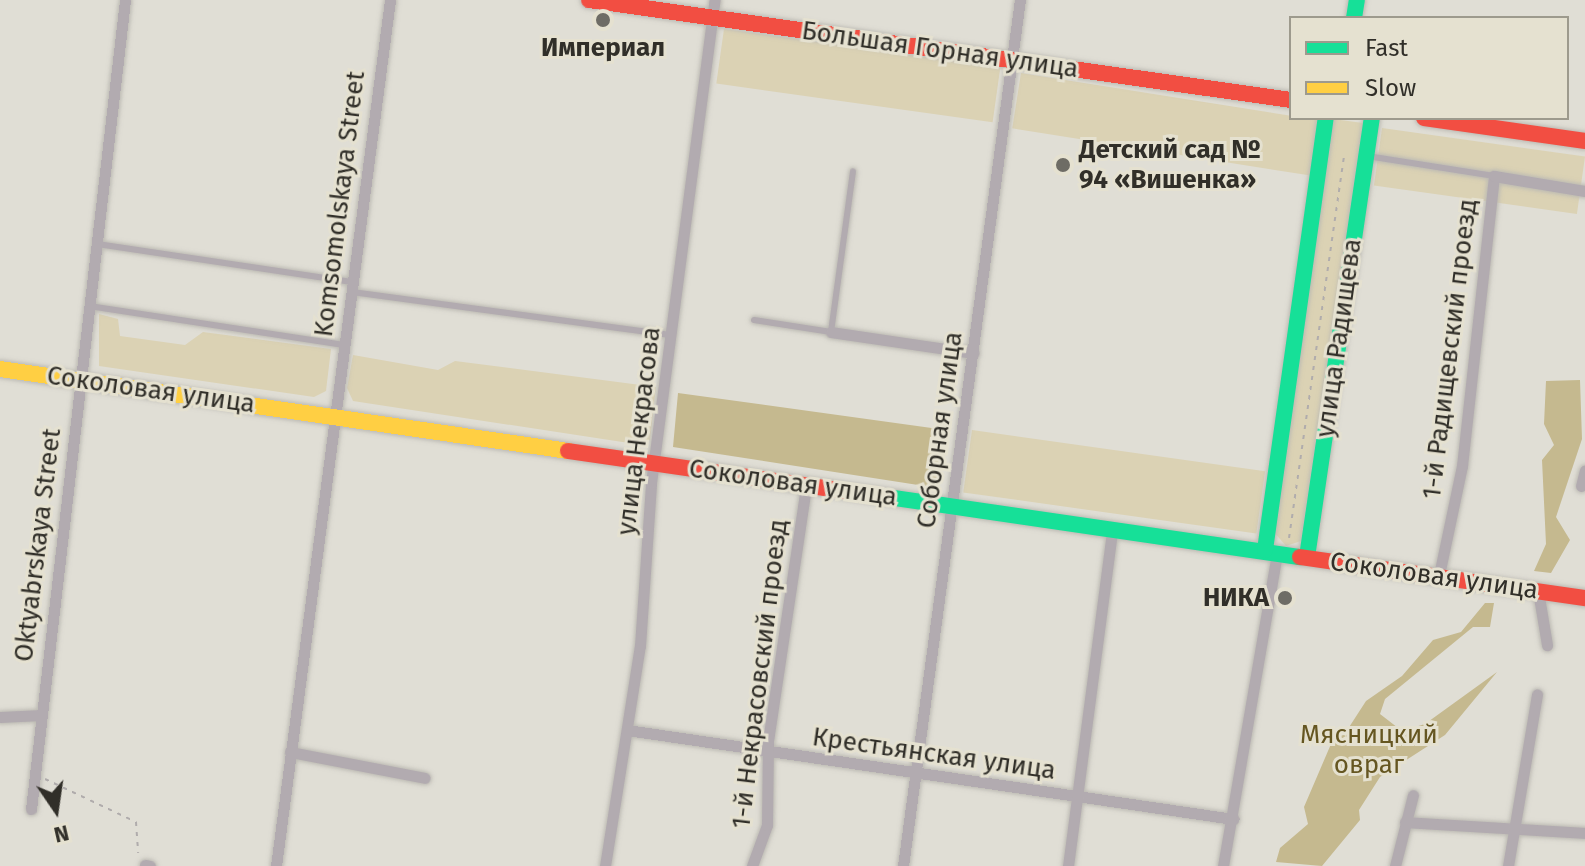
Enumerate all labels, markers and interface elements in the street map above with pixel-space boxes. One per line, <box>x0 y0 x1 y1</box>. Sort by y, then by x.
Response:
marker: Империал <box>594 11 612 29</box>
street label: Большая Горная улица <box>800 15 1080 85</box>
legend <box>1289 16 1569 120</box>
place label: Империал <box>541 32 665 64</box>
text: Fast <box>1365 34 1408 62</box>
street label: Komsomolskaya Street <box>308 69 372 339</box>
text: Slow <box>1365 74 1416 102</box>
place label: Детский сад № 94 «Вишенка» <box>1079 134 1261 196</box>
marker: Детский сад № 94 «Вишенка» <box>1054 156 1072 174</box>
street label: 1-й Радищевский проезд <box>1416 197 1484 501</box>
street label: улица Радищева <box>1310 237 1368 439</box>
street label: улица Некрасова <box>611 325 667 537</box>
street label: Соборная улица <box>911 330 969 530</box>
street label: Соколовая улица <box>45 360 257 420</box>
street label: Oktyabrskaya Street <box>8 427 68 663</box>
street label: Соколовая улица <box>687 453 899 513</box>
street label: 1-й Некрасовский проезд <box>726 518 794 830</box>
street label: Соколовая улица <box>1328 546 1540 606</box>
place label: НИКА <box>1203 582 1269 614</box>
marker: НИКА <box>1276 589 1294 607</box>
park label: Мясницкий овраг <box>1300 719 1438 780</box>
street label: Крестьянская улица <box>810 721 1058 787</box>
north arrow <box>16 770 96 850</box>
text: N <box>51 819 72 849</box>

